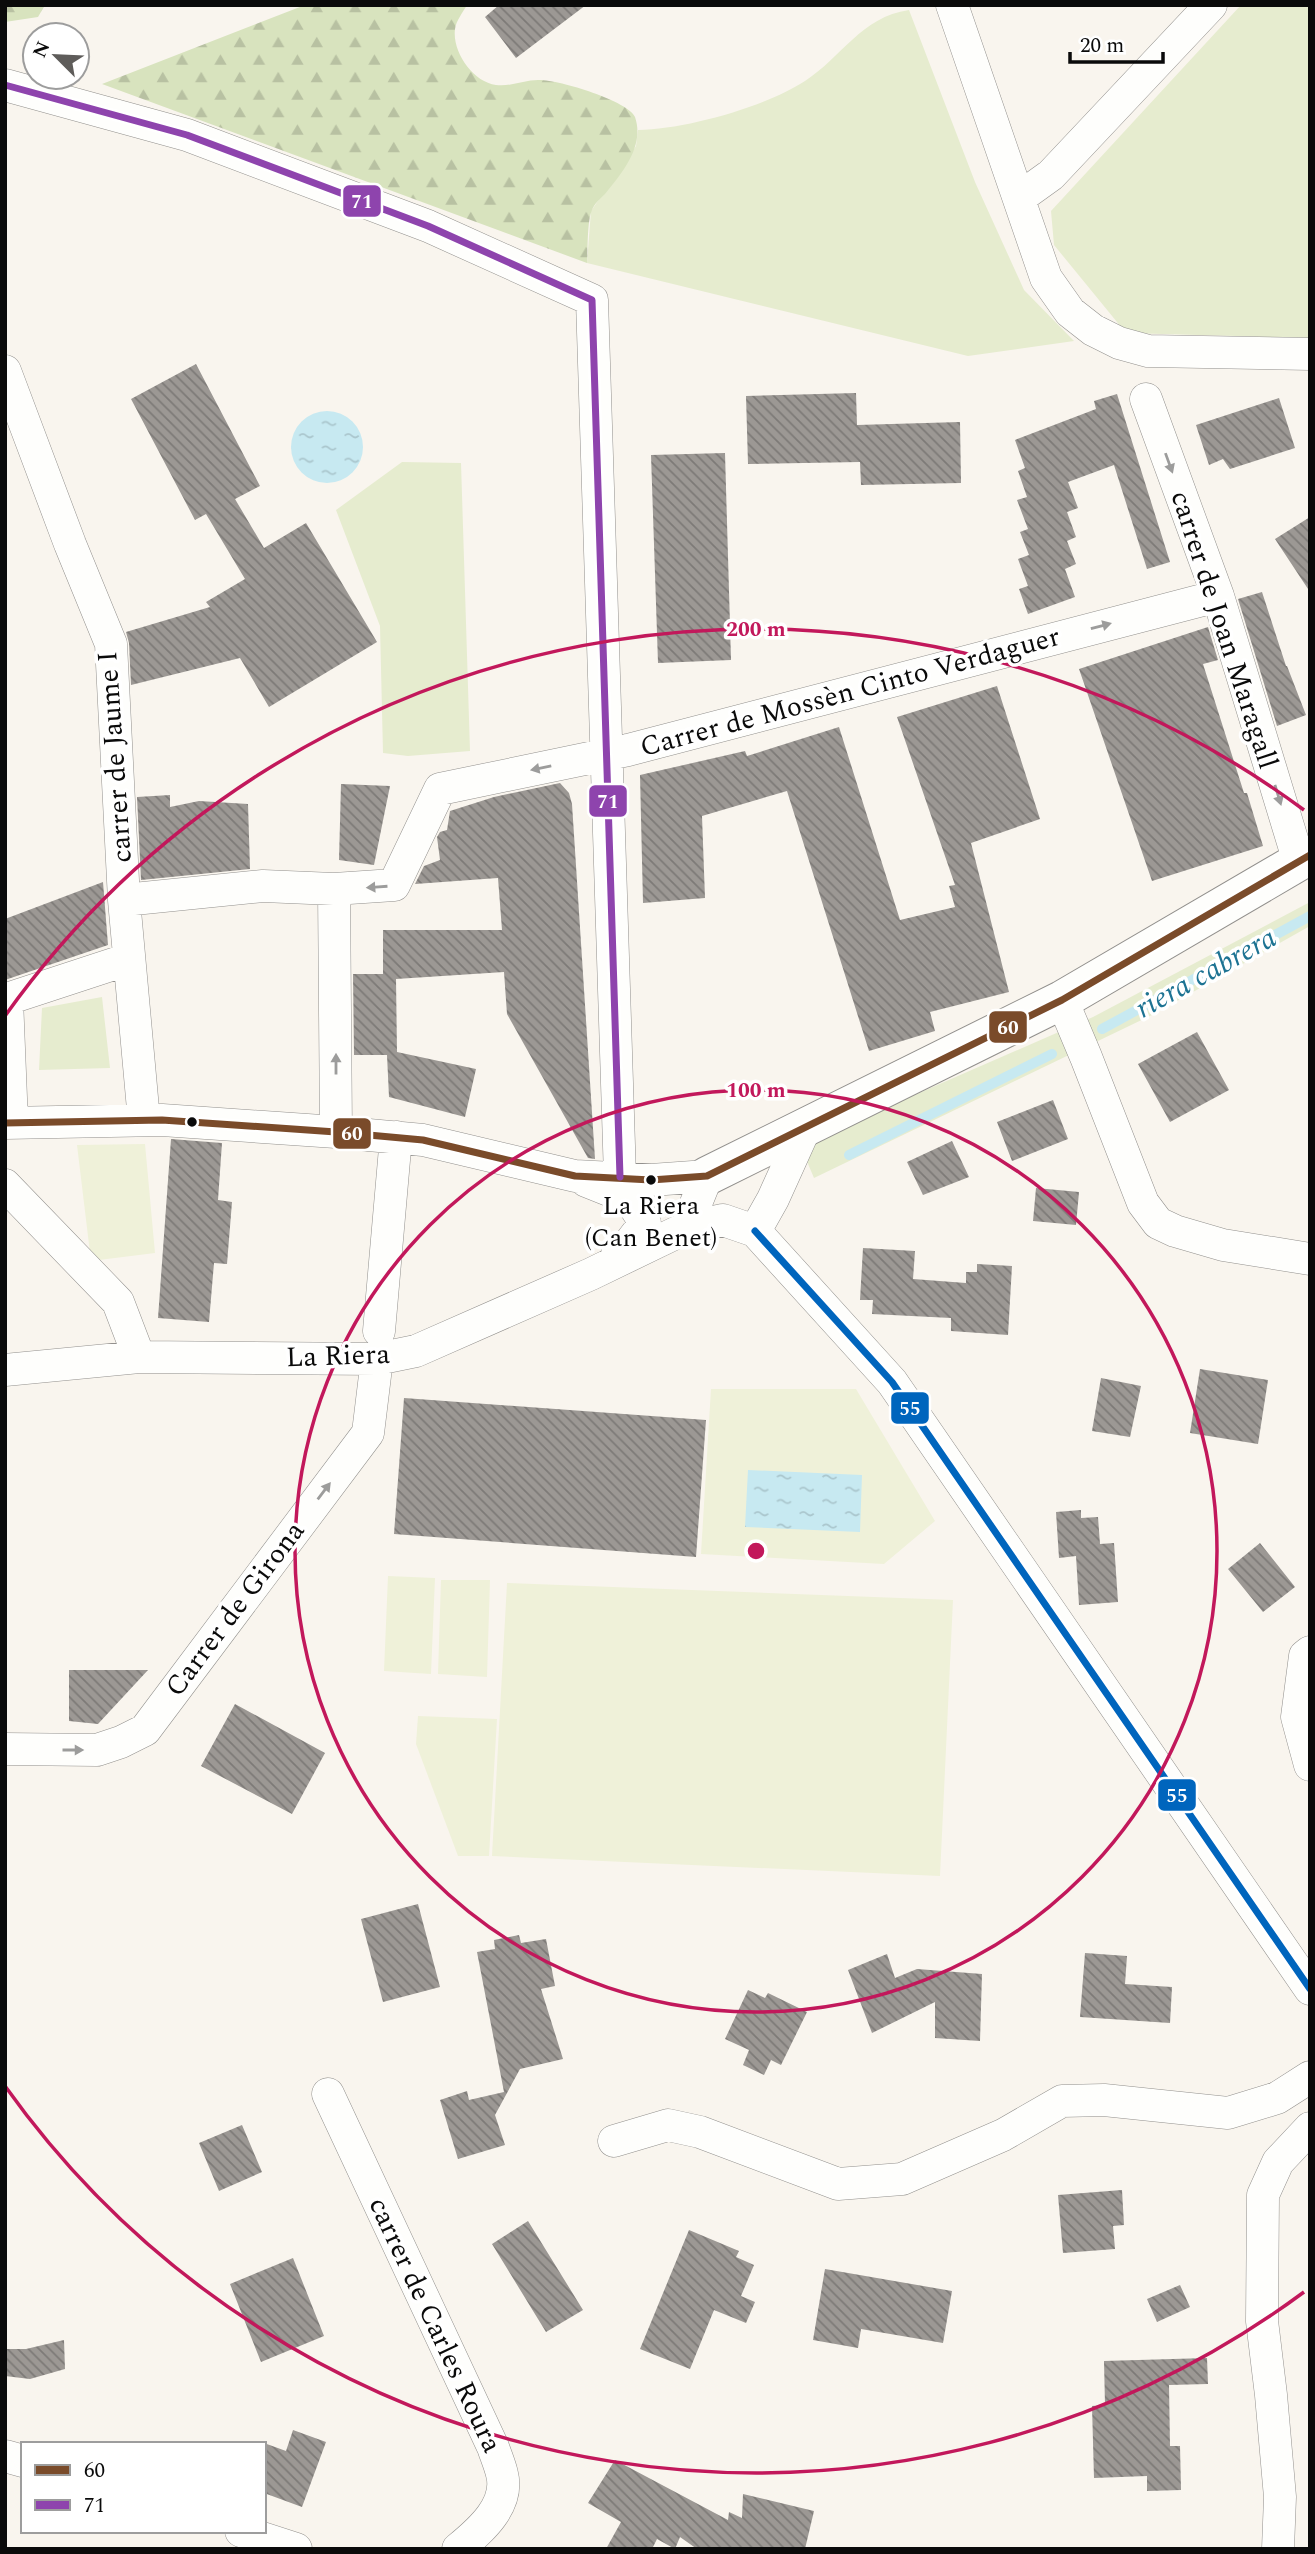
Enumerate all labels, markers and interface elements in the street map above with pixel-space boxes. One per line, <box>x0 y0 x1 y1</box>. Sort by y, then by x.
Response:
north arrow <box>21 21 91 91</box>
scale bar <box>1070 21 1163 65</box>
text: 20 m <box>1080 30 1124 62</box>
text: N <box>25 37 58 63</box>
line badge: 71 <box>342 184 382 218</box>
text: 71 <box>351 188 373 217</box>
one-way arrow <box>1164 452 1175 473</box>
street label: carrer de Joan Maragall <box>1159 485 1289 775</box>
text: 200 m <box>726 614 786 646</box>
street label: Carrer de Mossèn Cinto Verdaguer <box>635 615 1065 769</box>
one-way arrow <box>1090 620 1112 631</box>
street label: carrer de Jaume I <box>86 650 144 864</box>
one-way arrow <box>530 762 552 773</box>
line badge: 71 <box>588 784 628 818</box>
one-way arrow <box>1274 785 1284 806</box>
text: 71 <box>597 788 619 817</box>
one-way arrow <box>366 881 388 892</box>
water label: riera cabrera <box>1127 915 1285 1031</box>
line badge: 60 <box>988 1010 1028 1044</box>
text: 60 <box>997 1014 1019 1043</box>
one-way arrow <box>330 1052 342 1074</box>
text: 100 m <box>726 1075 786 1107</box>
unlabelled marker <box>185 1115 199 1129</box>
line badge: 60 <box>332 1117 372 1150</box>
text: 60 <box>341 1120 363 1149</box>
marker: La Riera (Can Benet) <box>644 1173 658 1187</box>
place label: La Riera (Can Benet) <box>585 1186 717 1258</box>
street label: La Riera <box>285 1333 391 1379</box>
line badge: 55 <box>890 1391 930 1425</box>
text: 55 <box>899 1395 921 1424</box>
one-way arrow <box>317 1482 332 1500</box>
street label: Carrer de Girona <box>154 1512 316 1706</box>
centre of rings <box>744 1539 768 1563</box>
one-way arrow <box>63 1744 85 1756</box>
line badge: 55 <box>1157 1778 1197 1812</box>
text: 55 <box>1166 1782 1188 1811</box>
street label: carrer de Carles Roura <box>357 2190 513 2460</box>
legend <box>21 2442 266 2533</box>
text: 60 <box>84 2455 105 2487</box>
text: 71 <box>84 2490 105 2522</box>

